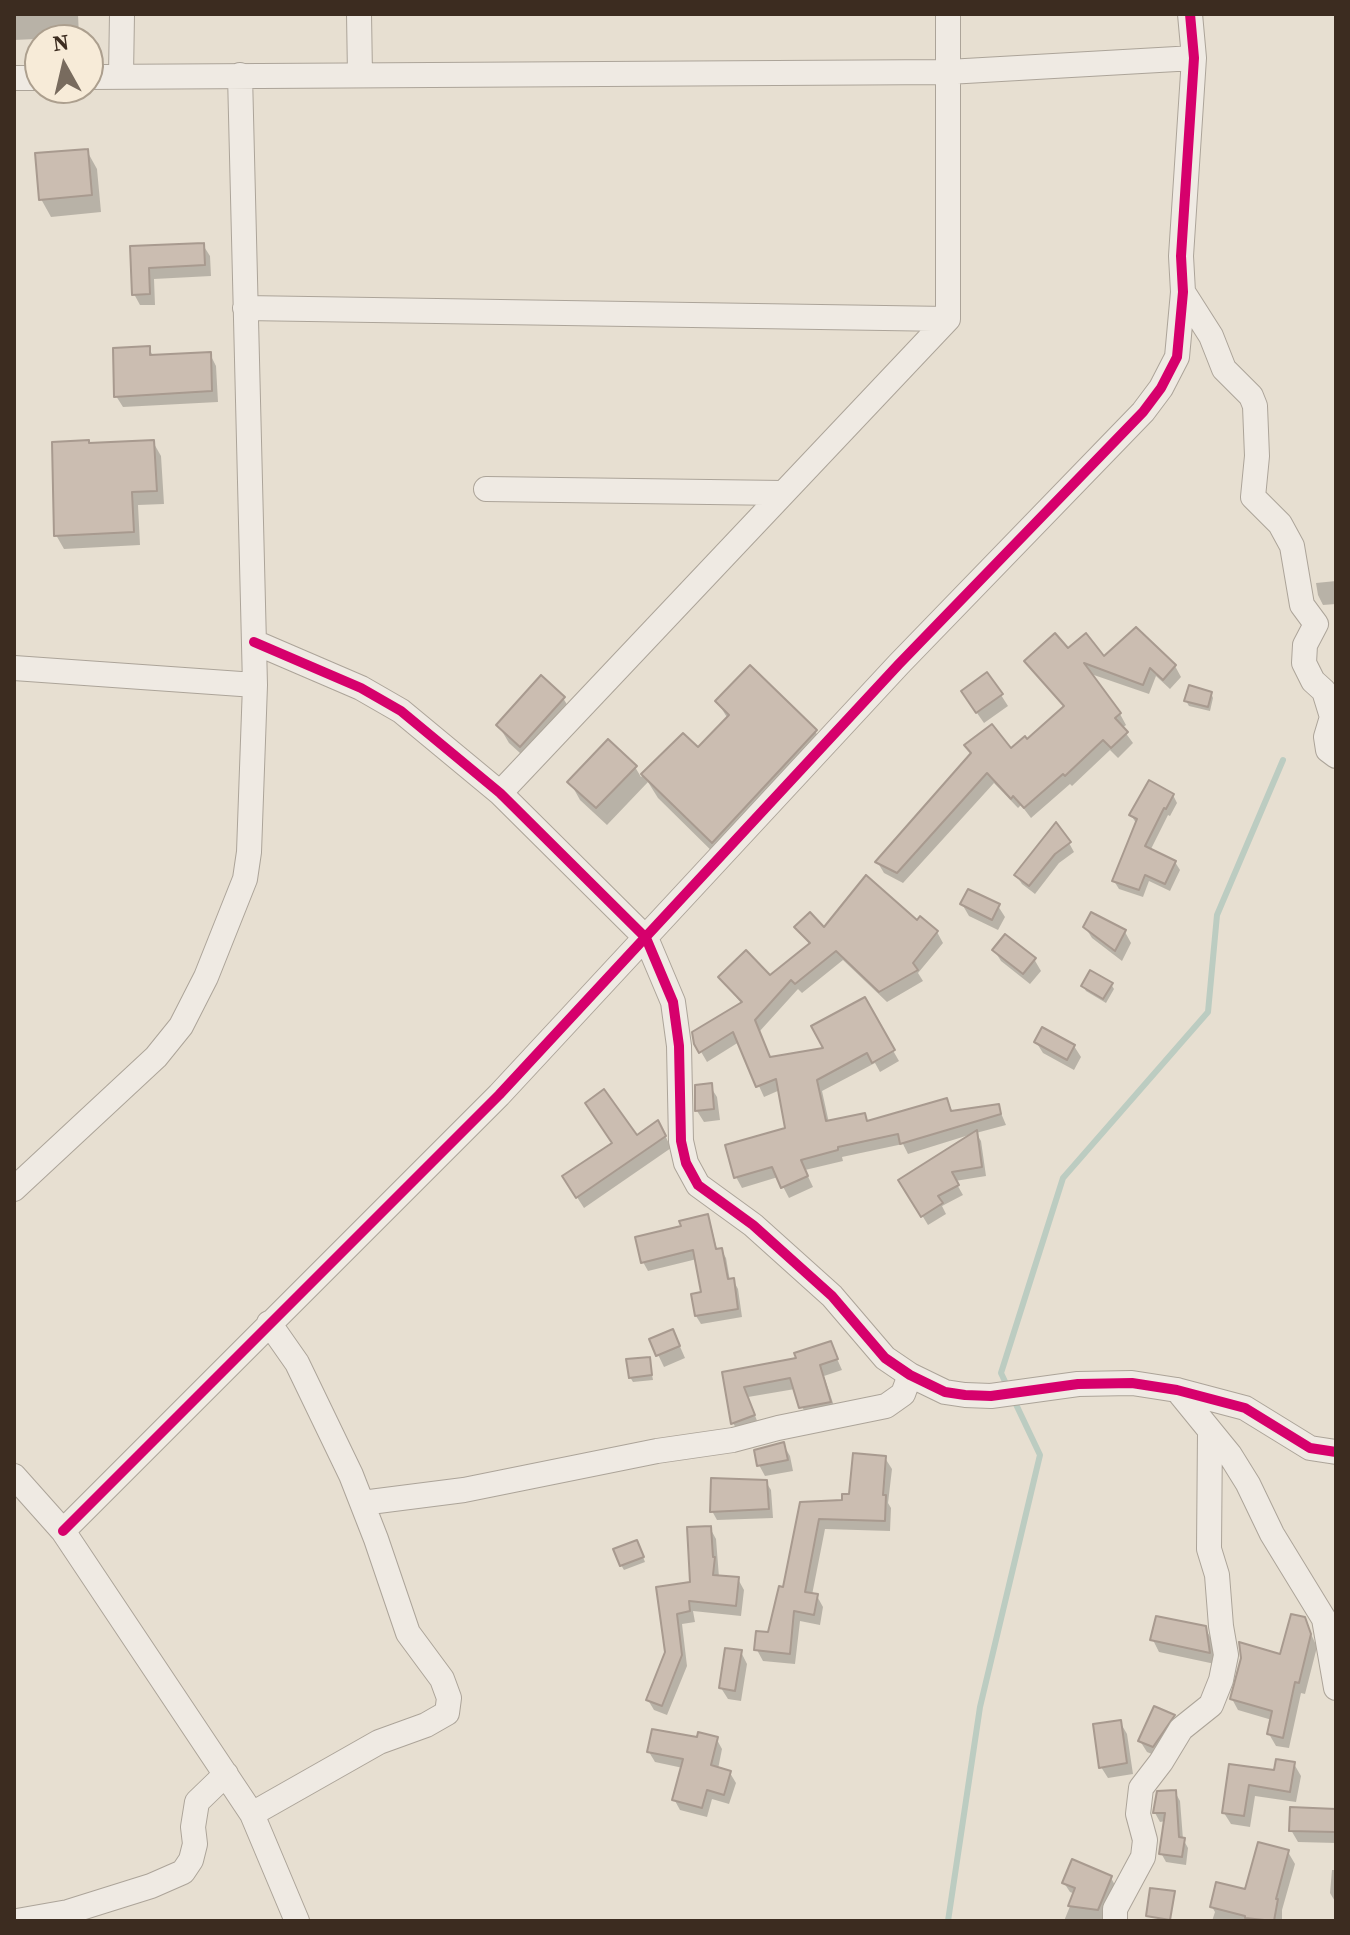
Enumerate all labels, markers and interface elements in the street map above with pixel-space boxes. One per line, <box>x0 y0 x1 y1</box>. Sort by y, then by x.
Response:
north arrow <box>24 24 104 104</box>
text: N <box>51 26 71 58</box>

